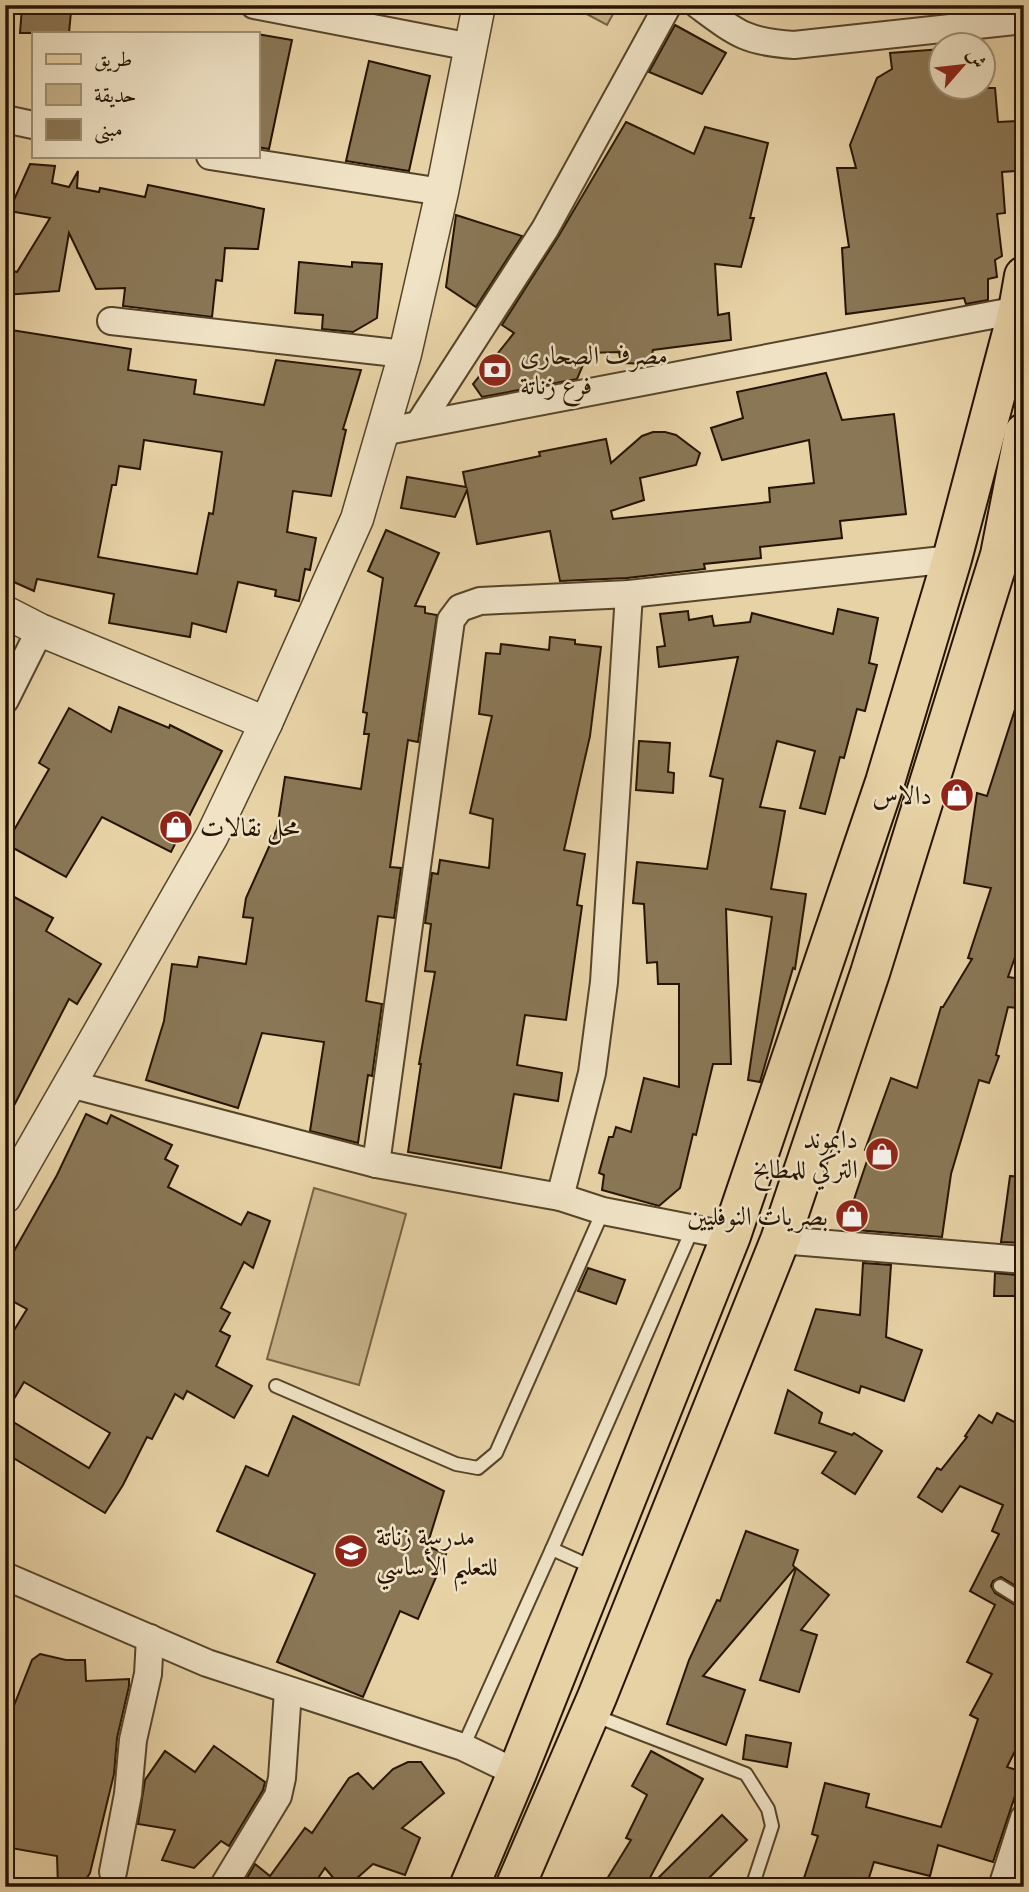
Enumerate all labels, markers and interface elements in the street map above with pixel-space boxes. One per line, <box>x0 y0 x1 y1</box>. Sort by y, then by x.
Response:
legend <box>32 32 259 158</box>
north arrow <box>928 32 998 102</box>
text: ش <box>962 45 991 72</box>
text: طريق <box>94 46 132 72</box>
text: حديقة <box>94 82 137 108</box>
text: مبنى <box>94 116 123 144</box>
place label: مصرف الصحارى فرع زناتة <box>520 339 668 407</box>
bank icon: مصرف الصحارى فرع زناتة <box>476 351 514 389</box>
shop icon: دالاس <box>938 776 976 814</box>
place label: دالاس <box>872 779 932 811</box>
shop icon: محل نقالات <box>157 808 195 846</box>
place label: محل نقالات <box>200 811 300 845</box>
place label: دايموند التركي للمطابخ <box>753 1123 858 1191</box>
shop icon: دايموند التركي للمطابخ <box>863 1135 901 1173</box>
shop icon: بصريات النوفليين <box>833 1197 871 1235</box>
place label: بصريات النوفليين <box>687 1200 828 1233</box>
place label: مدرسة زناتة للتعليم الأساسي <box>376 1520 498 1592</box>
school or university icon: مدرسة زناتة للتعليم الأساسي <box>332 1532 370 1570</box>

